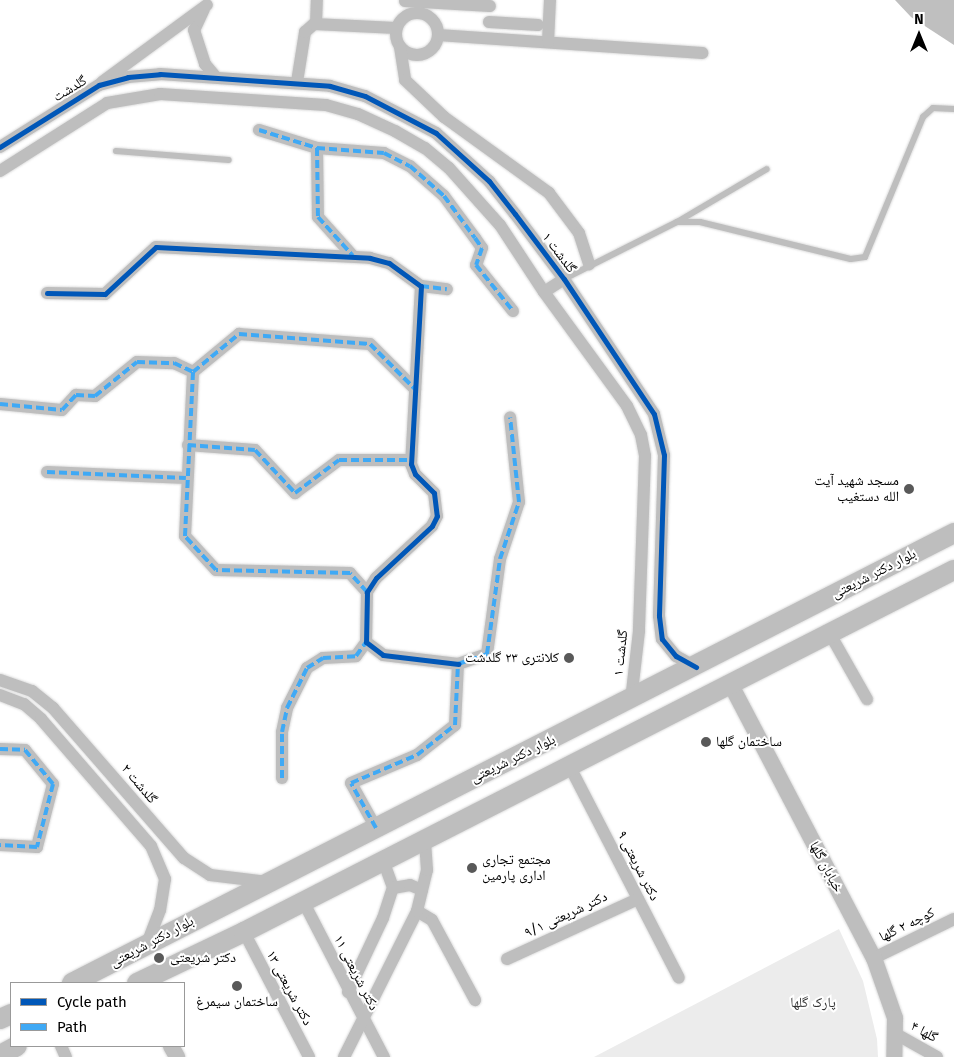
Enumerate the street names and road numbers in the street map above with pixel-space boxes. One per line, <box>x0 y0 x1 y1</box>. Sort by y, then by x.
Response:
street label: گلدشت <box>50 72 90 106</box>
street label: گلدشت ۱ <box>538 229 580 277</box>
street label: بلوار دکتر شریعتی <box>829 546 919 602</box>
street label: گلدشت ۱ <box>610 629 632 677</box>
street label: بلوار دکتر شریعتی <box>468 731 558 787</box>
street label: گلدشت ۲ <box>118 761 160 807</box>
street label: دکتر شریعتی ۹ <box>613 828 663 904</box>
street label: خیابان گلها <box>806 839 846 895</box>
street label: دکتر شریعتی ۹/۱ <box>522 888 610 942</box>
street label: کوچه ۲ گلها <box>877 904 937 946</box>
street label: بلوار دکتر شریعتی <box>107 913 197 971</box>
street label: ۱۱ دکتر شریعتی <box>330 932 382 1014</box>
street label: ۱۳ دکتر شریعتی <box>262 948 316 1028</box>
street label: ۴ گلها <box>908 1018 940 1046</box>

